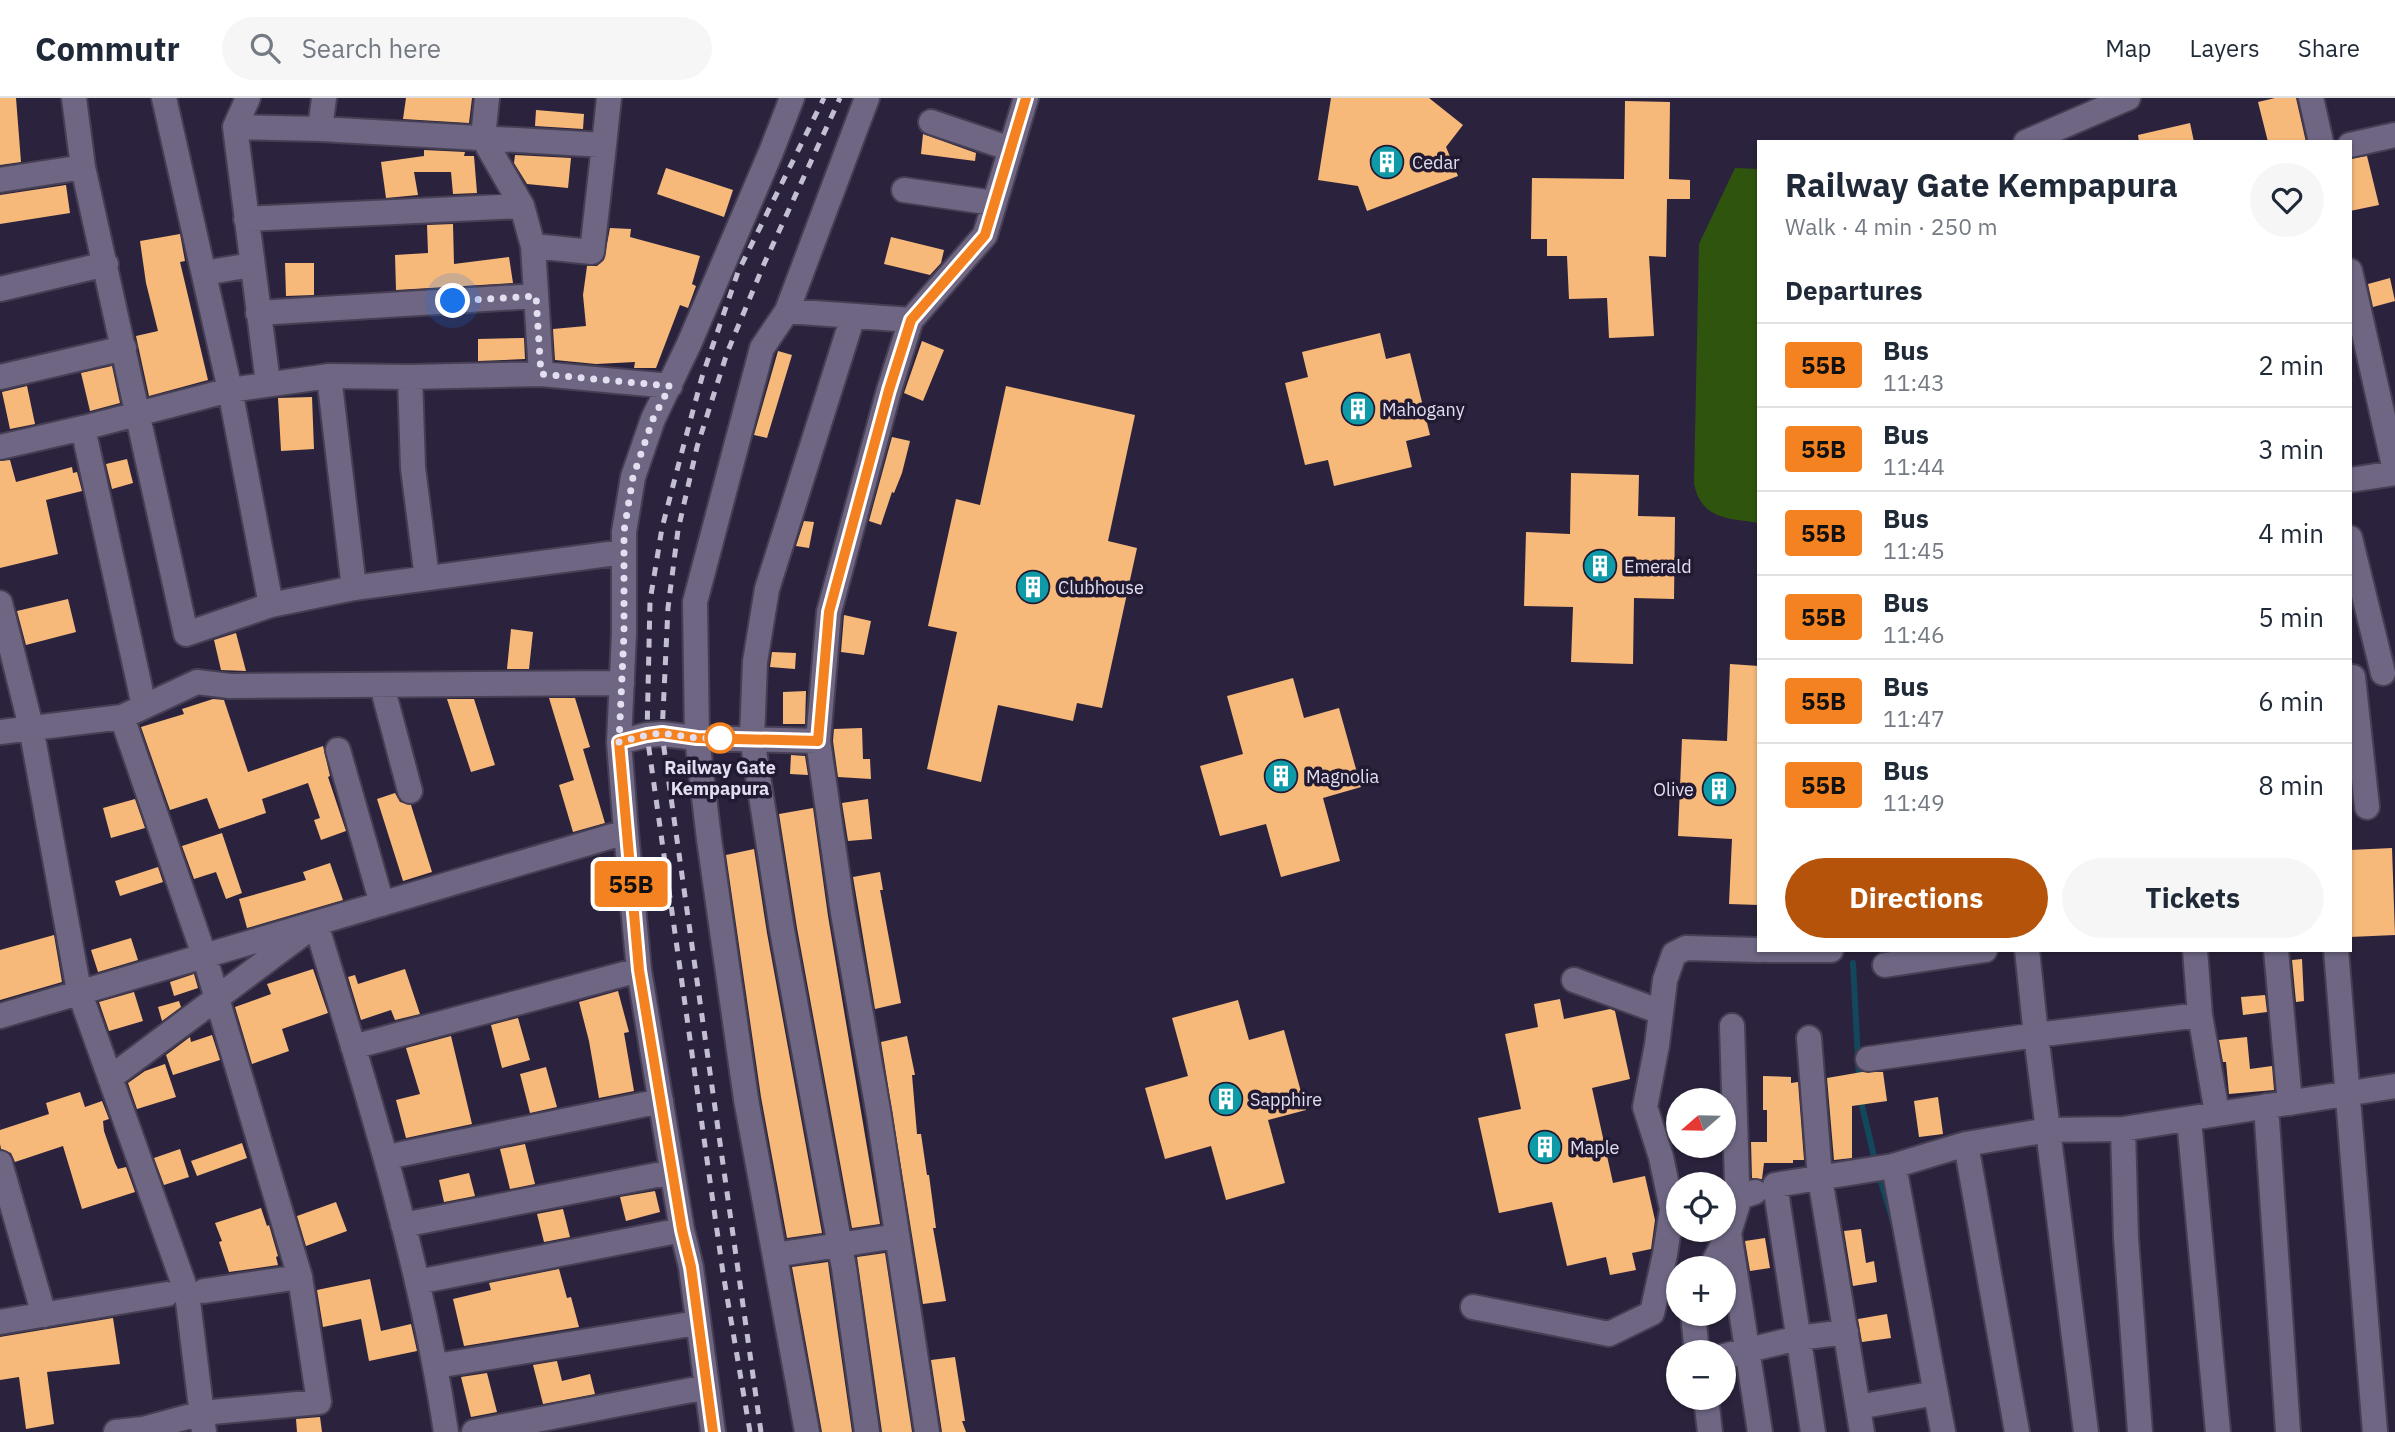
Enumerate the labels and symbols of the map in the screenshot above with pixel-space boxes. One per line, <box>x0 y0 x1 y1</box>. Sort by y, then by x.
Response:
building icon: Cedar <box>1368 143 1406 181</box>
place label: Cedar <box>1412 151 1460 174</box>
your location <box>435 283 470 318</box>
building icon: Mahogany <box>1339 390 1377 428</box>
place label: Mahogany <box>1382 398 1465 421</box>
building icon: Emerald <box>1581 547 1619 585</box>
place label: Emerald <box>1624 555 1692 578</box>
building icon: Clubhouse <box>1014 568 1052 606</box>
place label: Clubhouse <box>1058 576 1144 599</box>
marker: Railway Gate Kempapura <box>705 723 735 753</box>
place label: Railway Gate Kempapura <box>664 756 776 800</box>
building icon: Magnolia <box>1262 757 1300 795</box>
place label: Magnolia <box>1306 765 1379 788</box>
building icon: Olive <box>1700 770 1738 808</box>
place label: Olive <box>1653 778 1694 801</box>
line badge: 55B <box>591 861 671 907</box>
building icon: Sapphire <box>1207 1080 1245 1118</box>
place label: Sapphire <box>1250 1088 1322 1111</box>
north arrow <box>1666 1088 1736 1158</box>
building icon: Maple <box>1526 1128 1564 1166</box>
place label: Maple <box>1570 1136 1620 1159</box>

